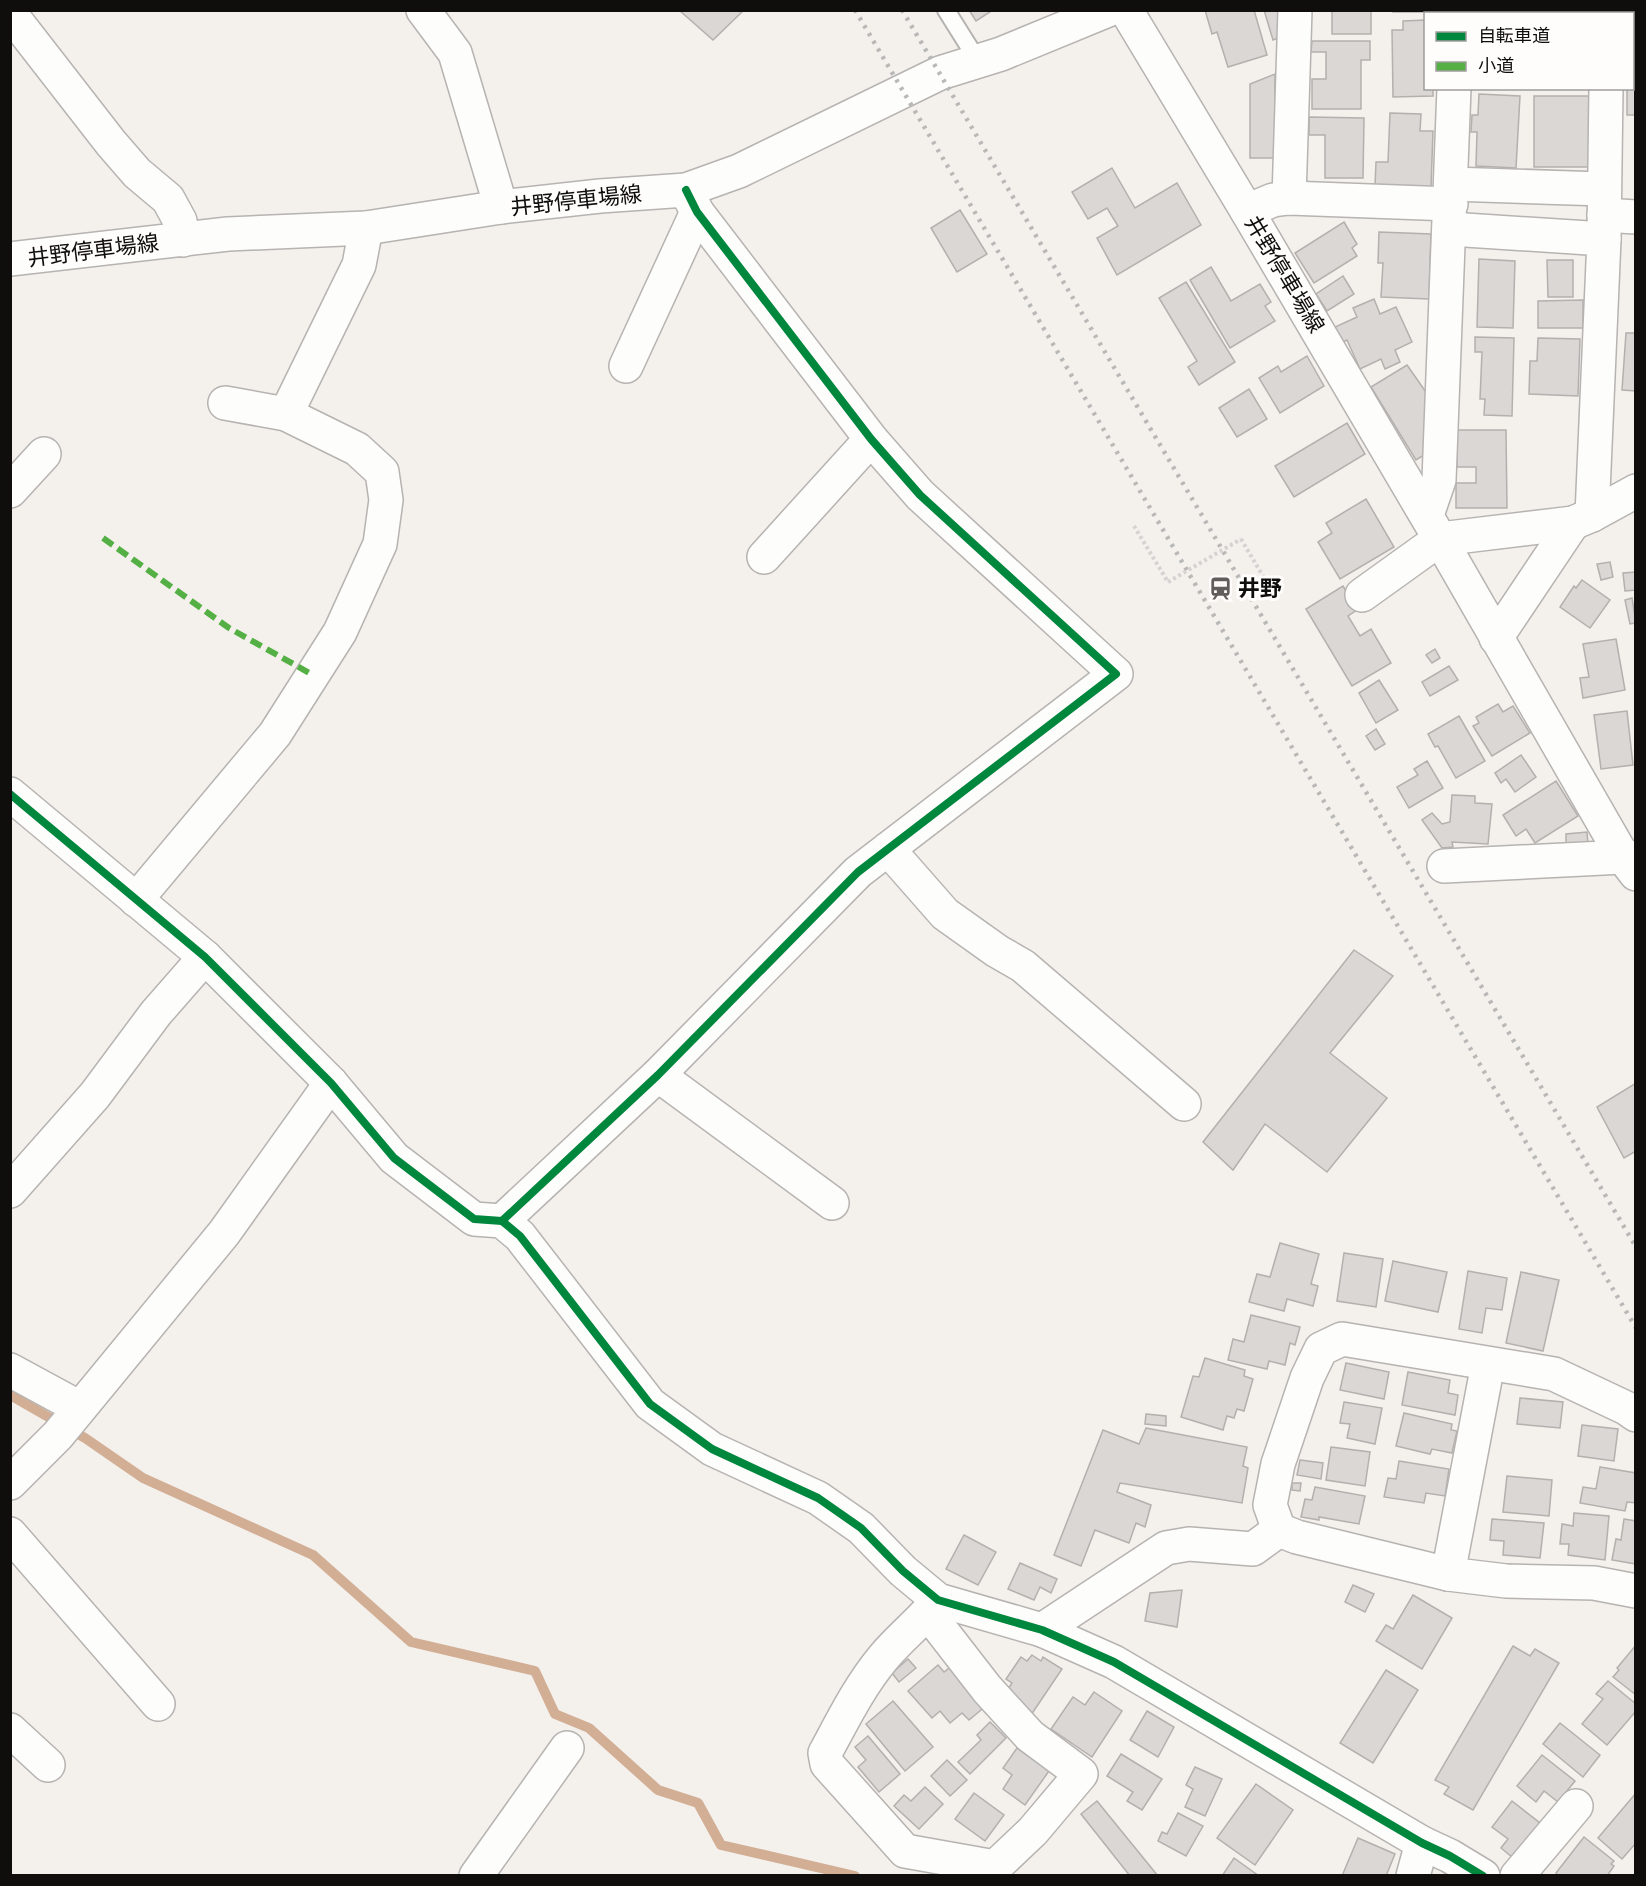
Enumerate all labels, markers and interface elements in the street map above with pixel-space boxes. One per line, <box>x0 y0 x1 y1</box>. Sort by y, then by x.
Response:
legend <box>1424 12 1634 90</box>
text: 自転車道 <box>1478 25 1550 47</box>
text: 小道 <box>1478 55 1514 77</box>
street label: 井野停車場線 <box>509 180 643 221</box>
street label: 井野停車場線 <box>1239 211 1330 338</box>
street label: 井野停車場線 <box>26 229 160 272</box>
station icon: 井野 <box>1207 575 1233 601</box>
place label: 井野 <box>1238 575 1282 602</box>

